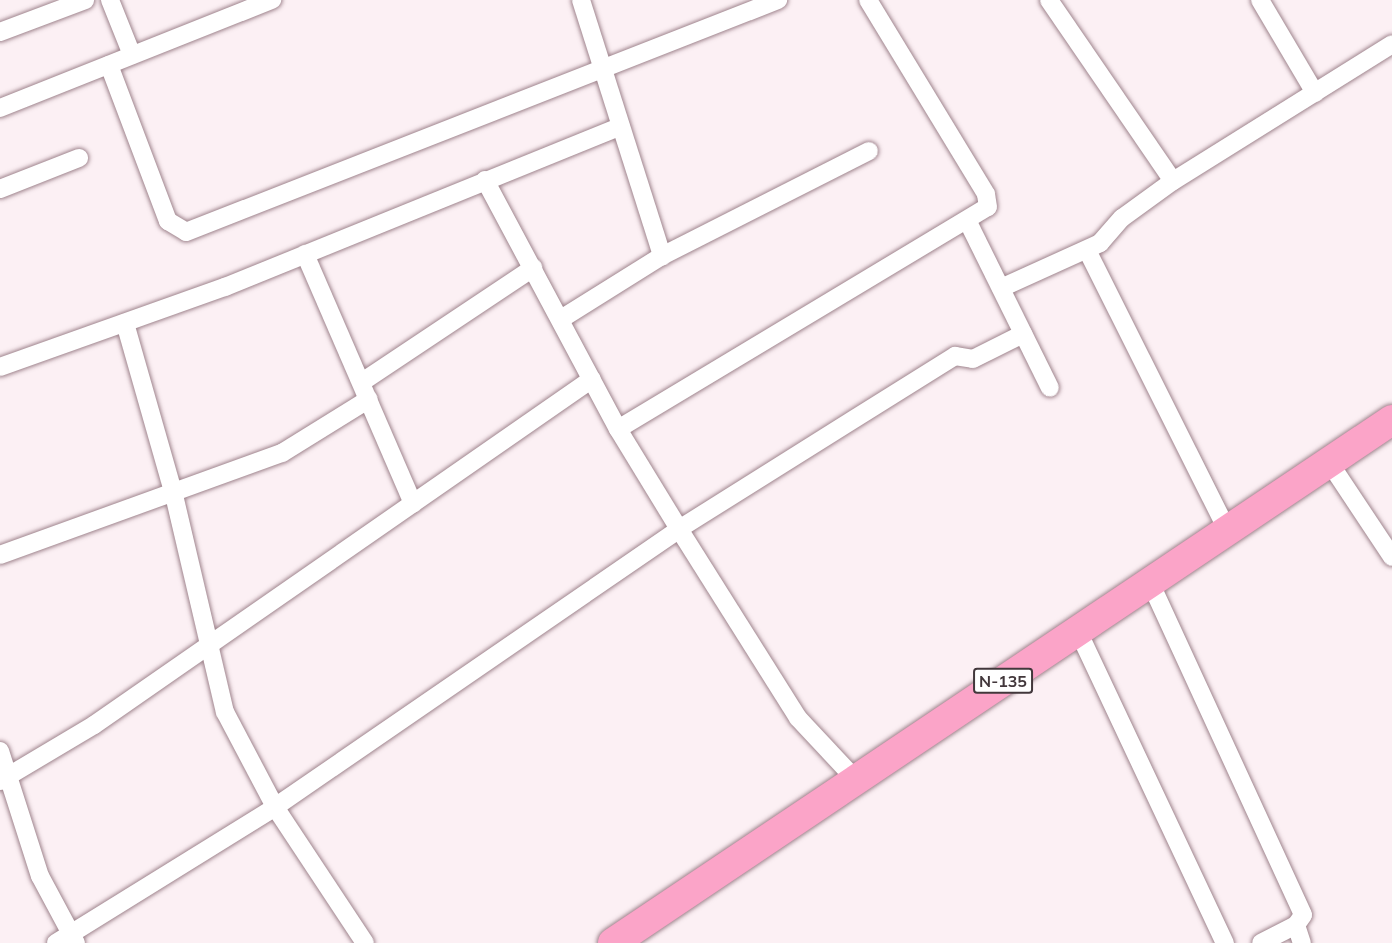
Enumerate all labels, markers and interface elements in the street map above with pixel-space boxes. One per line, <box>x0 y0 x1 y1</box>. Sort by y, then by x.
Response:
road number: N-135 <box>973 668 1033 694</box>

